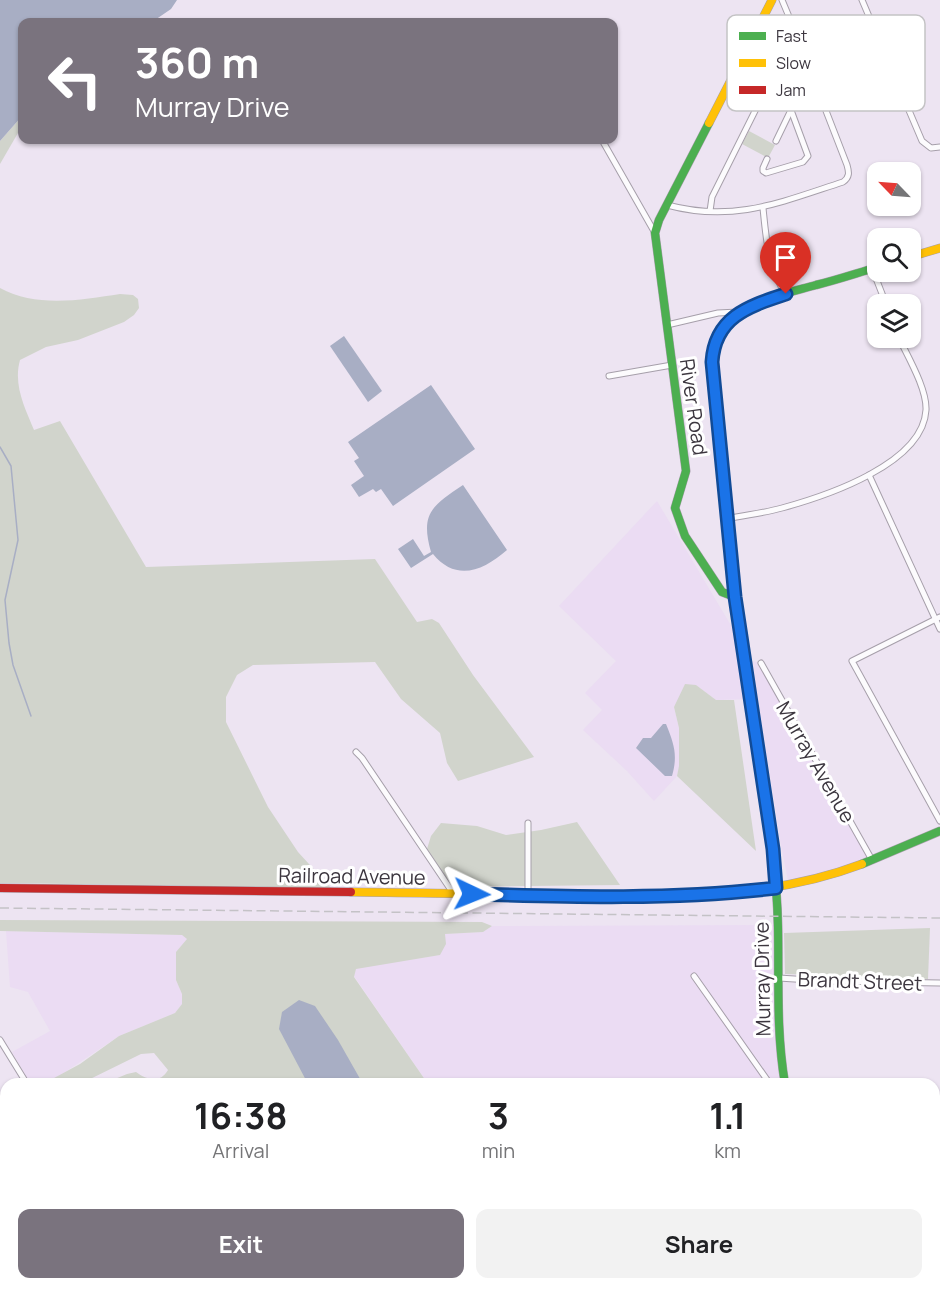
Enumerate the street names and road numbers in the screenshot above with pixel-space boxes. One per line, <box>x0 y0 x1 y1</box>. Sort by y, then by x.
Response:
street label: River Road <box>674 357 714 457</box>
street label: Murray Avenue <box>770 696 862 828</box>
street label: Railroad Avenue <box>278 861 426 891</box>
street label: Murray Drive <box>748 922 776 1036</box>
street label: Brandt Street <box>797 965 923 997</box>

